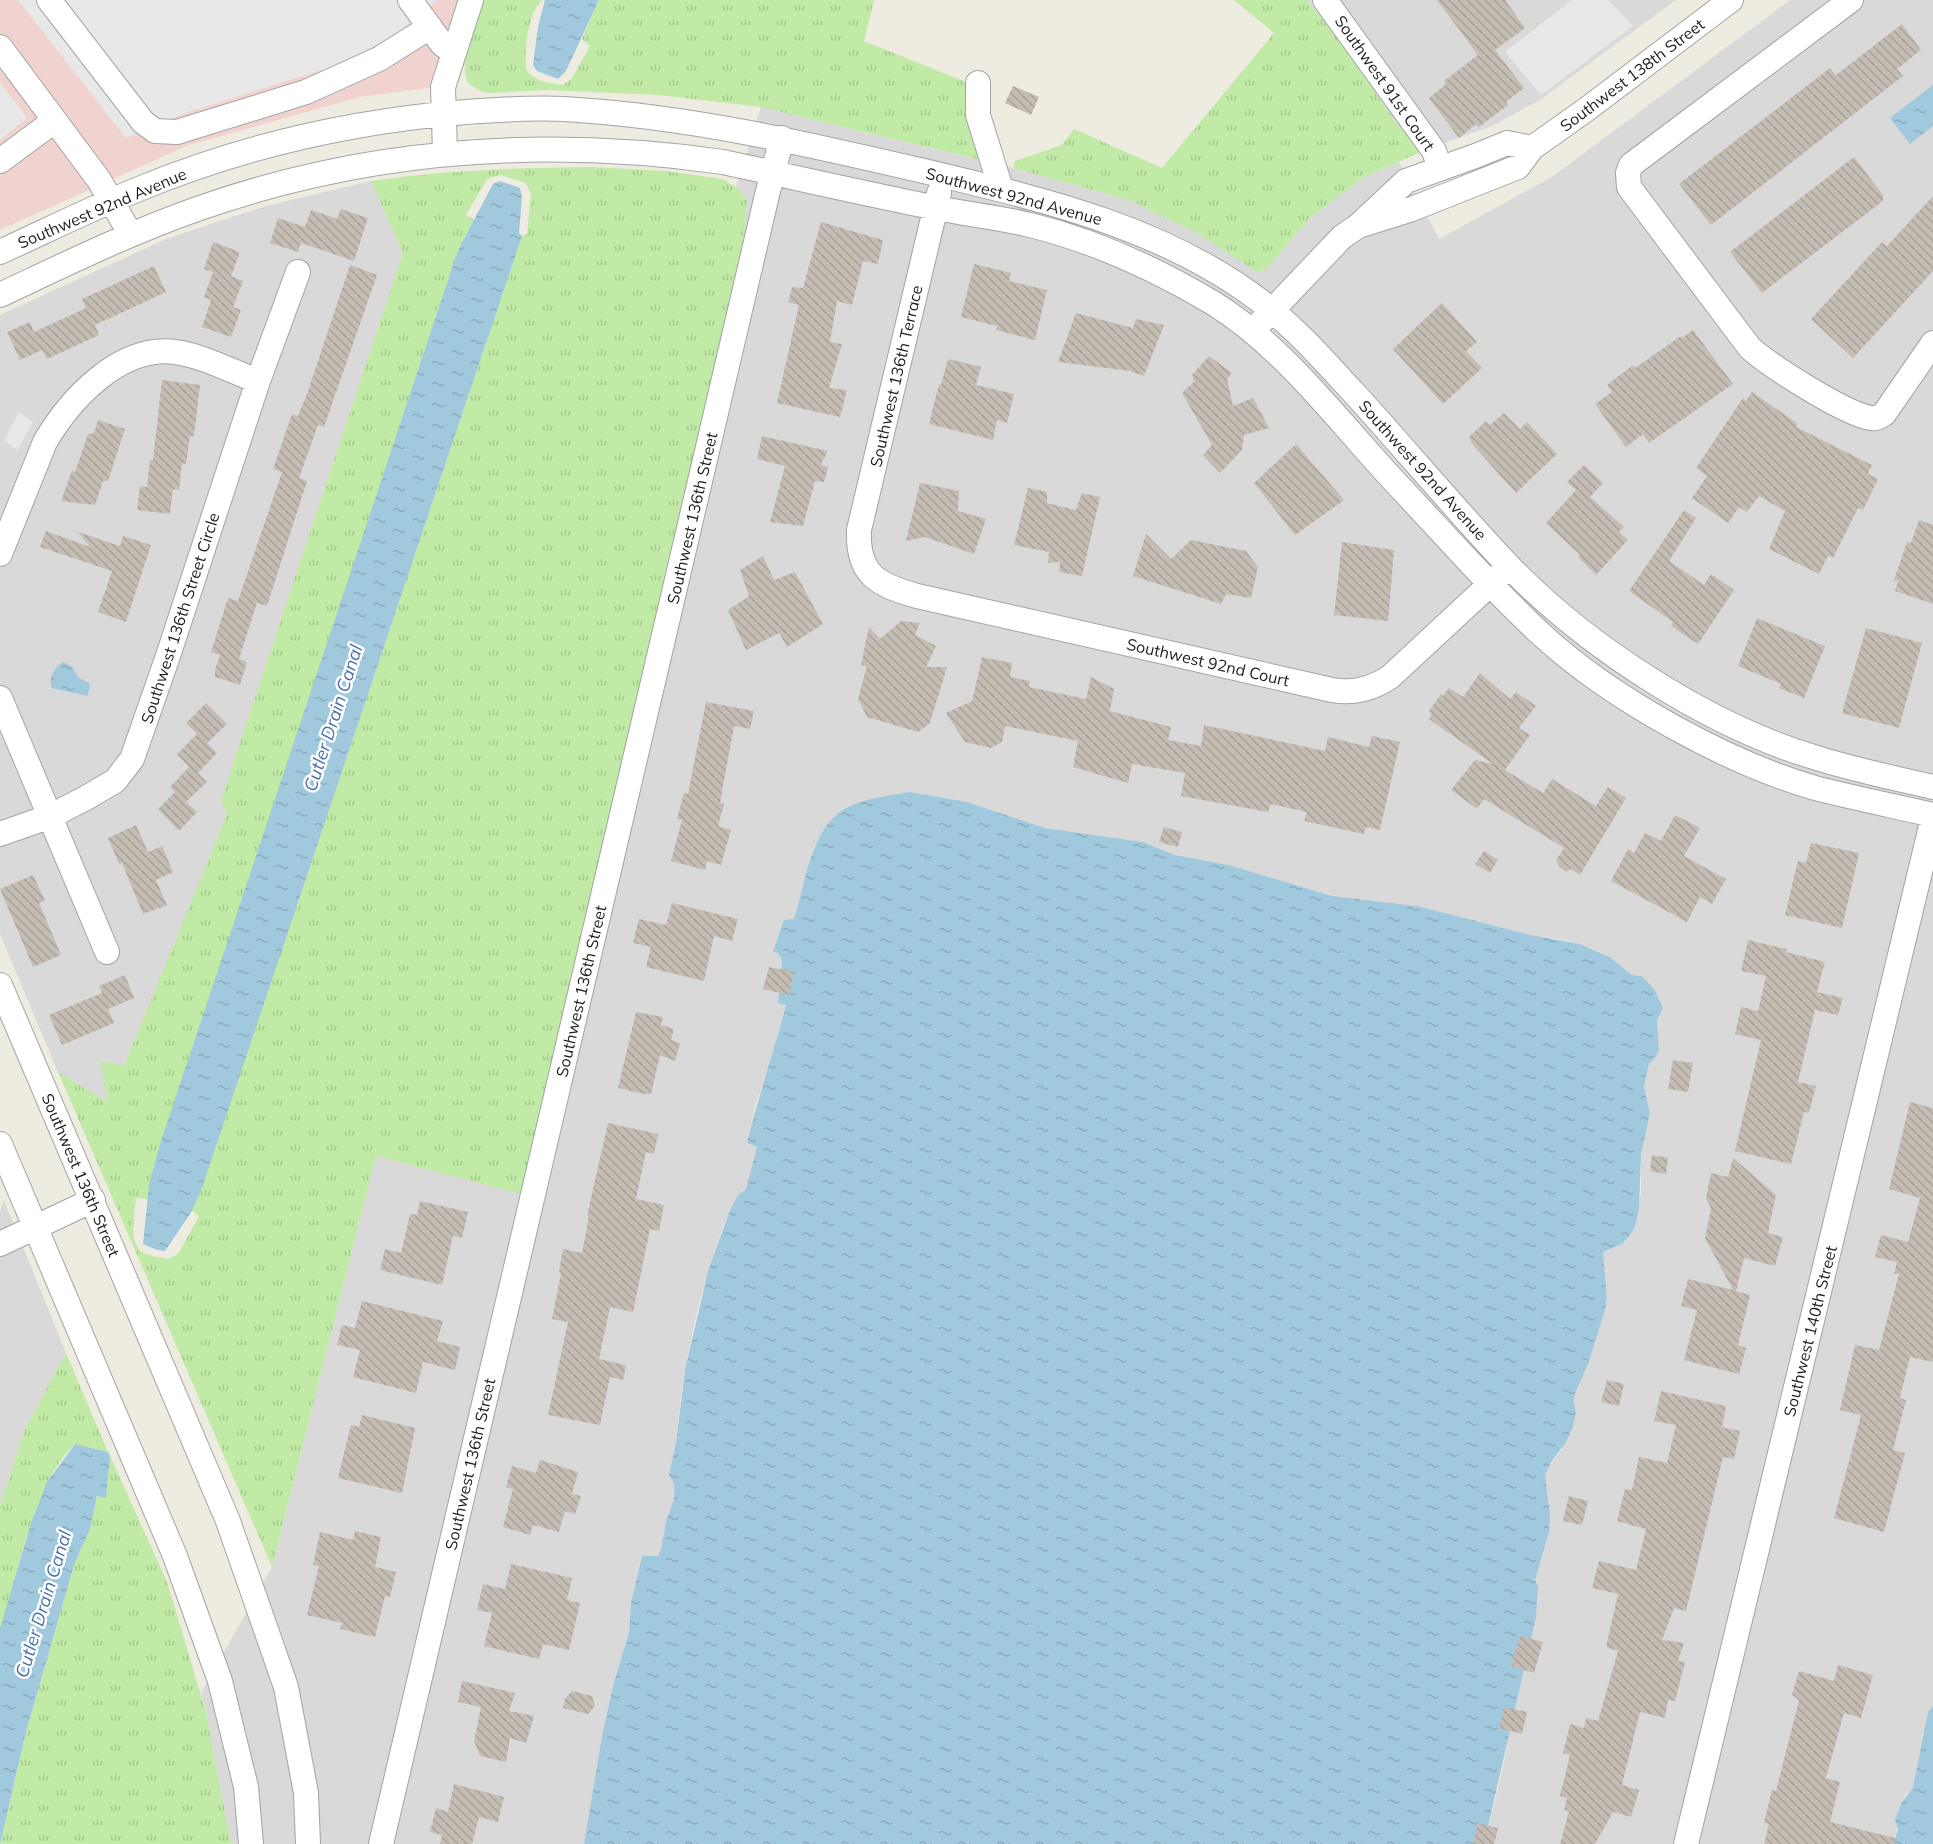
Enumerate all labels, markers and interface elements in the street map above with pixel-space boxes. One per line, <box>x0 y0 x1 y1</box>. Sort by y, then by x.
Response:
street label: Southwest 91st Court <box>1331 11 1440 155</box>
street label: Southwest 138th Street <box>1556 14 1708 136</box>
street label: Southwest 92nd Avenue <box>15 163 189 253</box>
street label: Southwest 92nd Avenue <box>924 163 1104 229</box>
street label: Southwest 136th Terrace <box>865 283 927 469</box>
street label: Southwest 92nd Avenue <box>1355 396 1491 544</box>
street label: Southwest 136th Street <box>663 430 722 606</box>
street label: Southwest 136th Street Circle <box>136 510 224 726</box>
street label: Southwest 92nd Court <box>1125 634 1292 691</box>
water label: Cutler Drain Canal <box>298 641 368 794</box>
street label: Southwest 136th Street <box>552 903 611 1079</box>
street label: Southwest 136th Street <box>37 1090 125 1260</box>
street label: Southwest 140th Street <box>1779 1243 1841 1419</box>
street label: Southwest 136th Street <box>441 1376 500 1552</box>
water label: Cutler Drain Canal <box>10 1527 77 1680</box>

